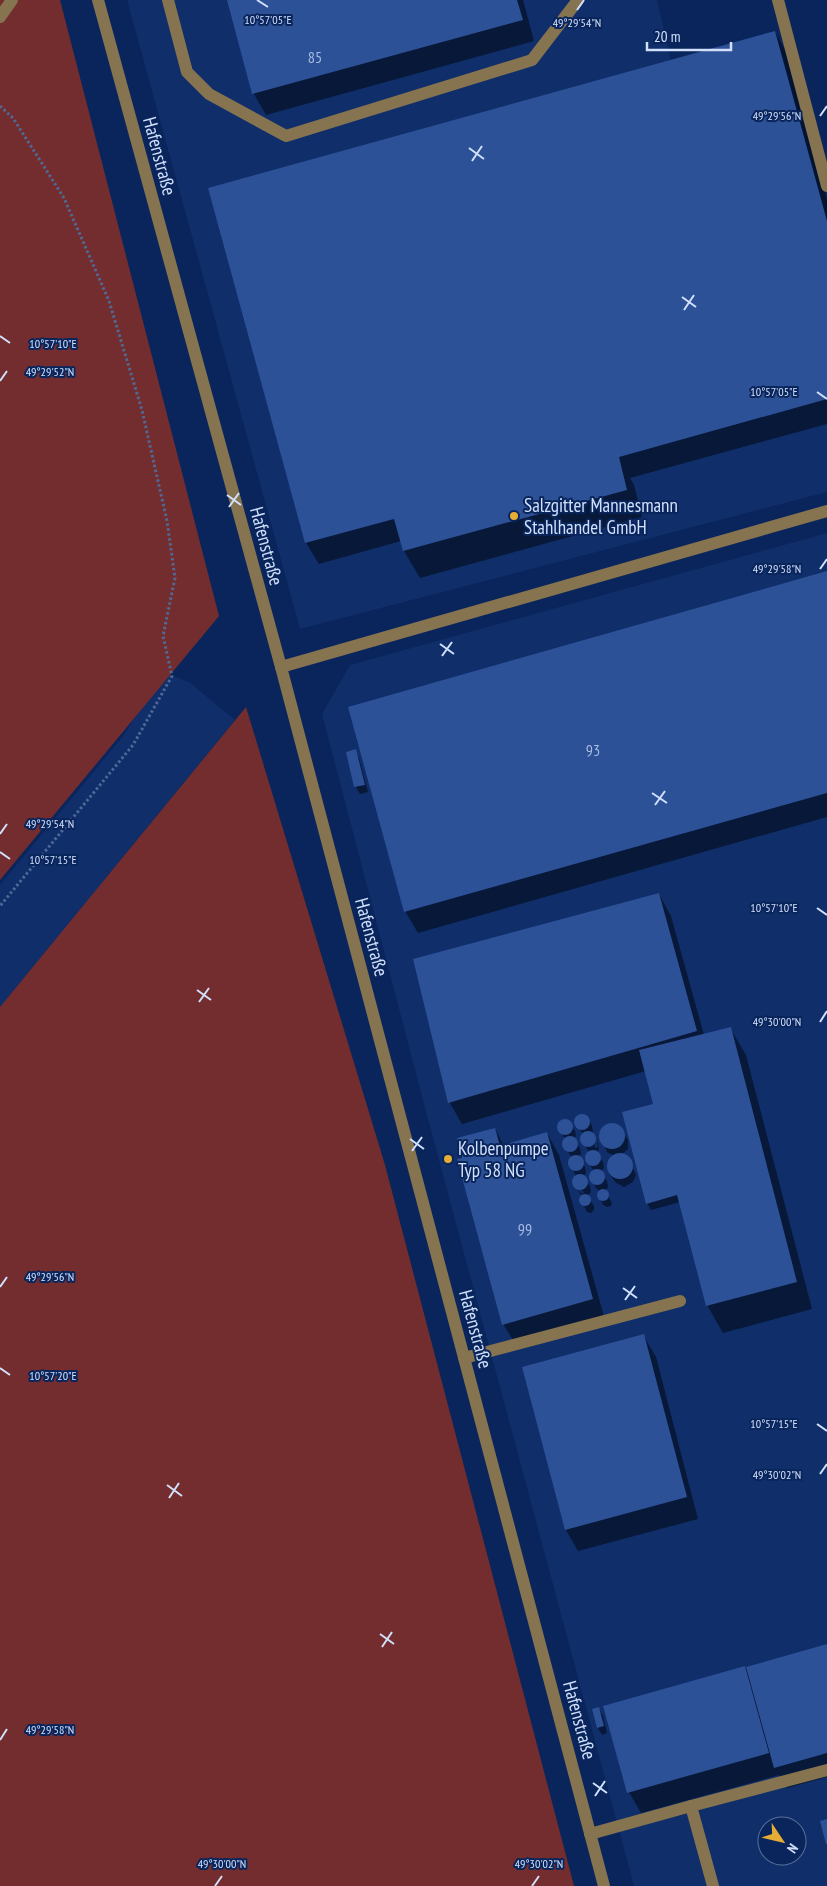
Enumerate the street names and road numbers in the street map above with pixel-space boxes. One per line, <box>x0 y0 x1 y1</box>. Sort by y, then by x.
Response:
street label: Hafenstraße <box>138 114 182 198</box>
street label: Hafenstraße <box>245 504 289 588</box>
street label: Hafenstraße <box>350 895 394 979</box>
street label: Hafenstraße <box>454 1287 498 1371</box>
street label: Hafenstraße <box>558 1678 602 1762</box>

